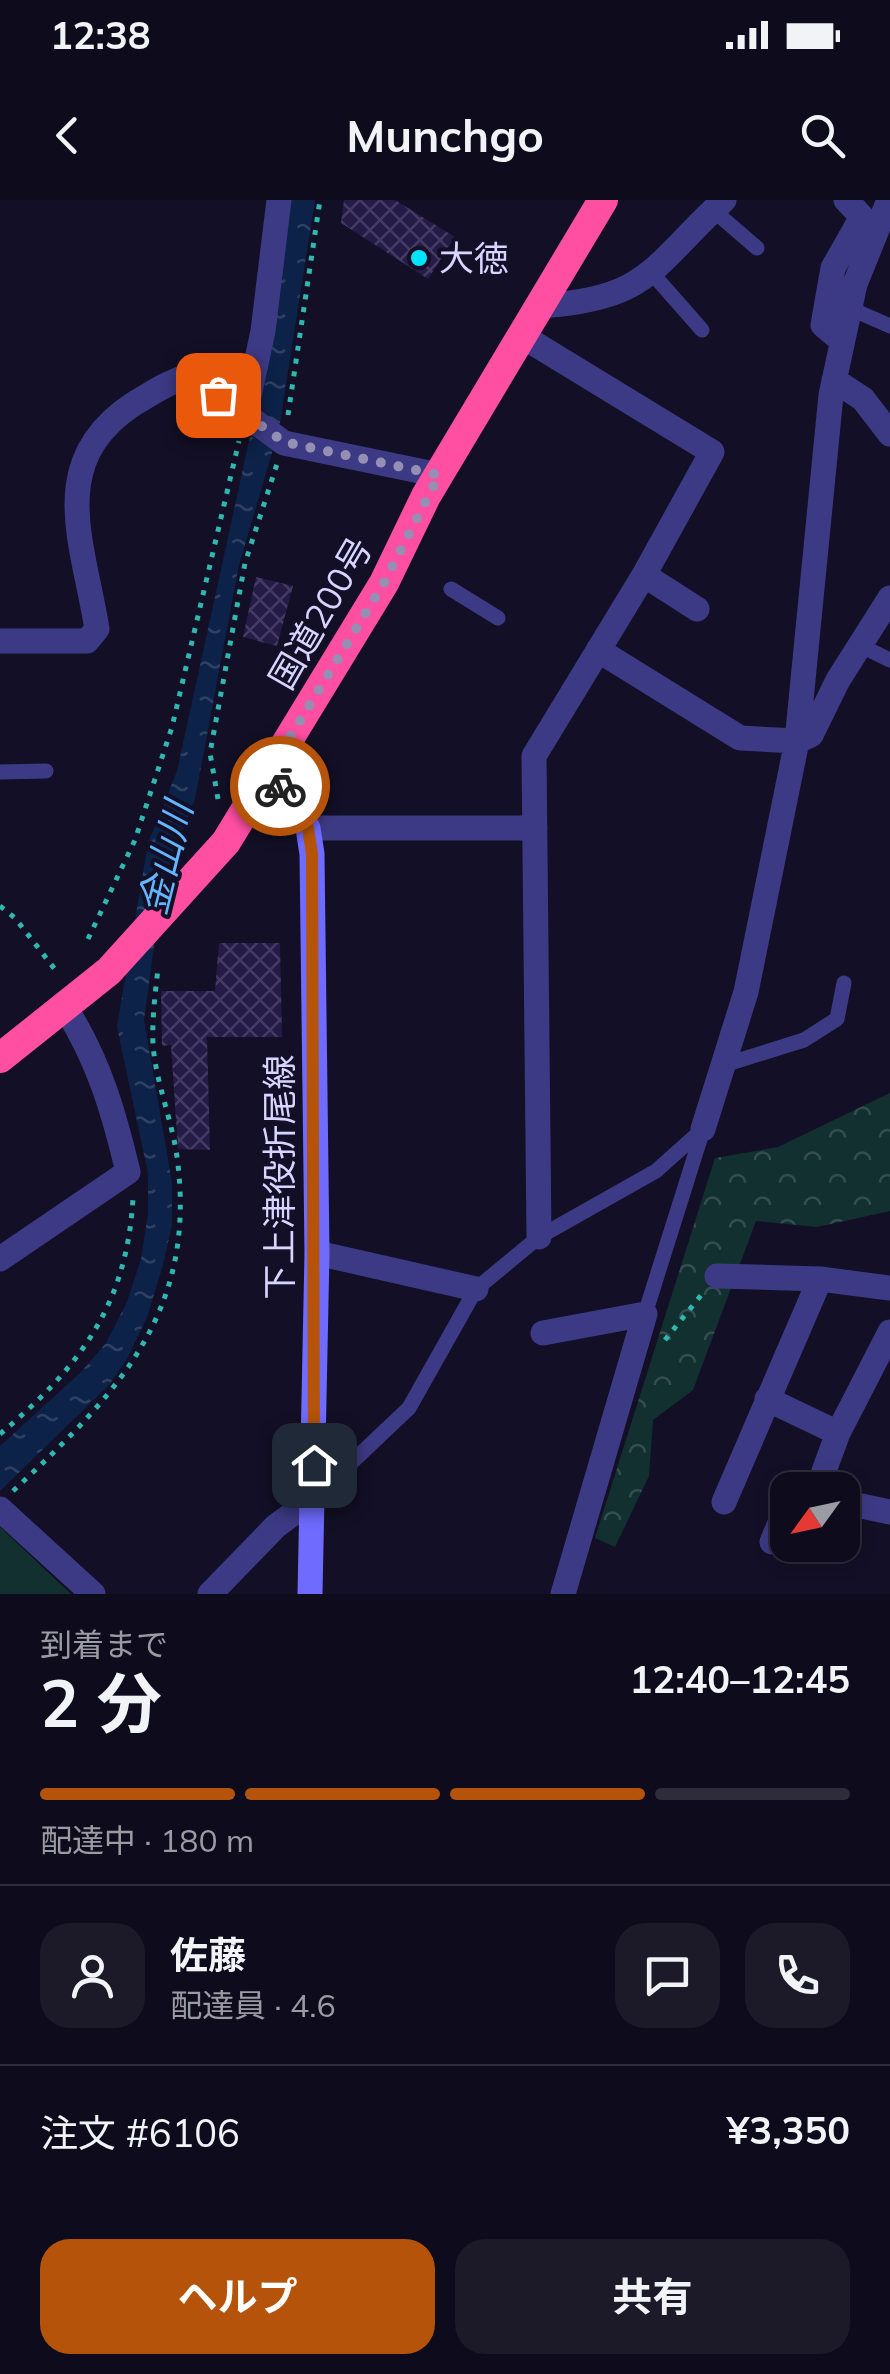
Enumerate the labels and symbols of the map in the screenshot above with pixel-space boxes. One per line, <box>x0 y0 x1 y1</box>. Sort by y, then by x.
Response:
place label: 大徳 <box>439 236 509 280</box>
marker: 大徳 <box>408 247 430 269</box>
pin <box>176 353 261 438</box>
street label: 国道200号 <box>259 529 381 697</box>
courier <box>230 736 330 836</box>
water label: 金山川 <box>128 793 203 919</box>
street label: 下上津役折尾線 <box>257 1054 301 1300</box>
pin <box>272 1423 357 1508</box>
north arrow <box>770 1472 860 1562</box>

